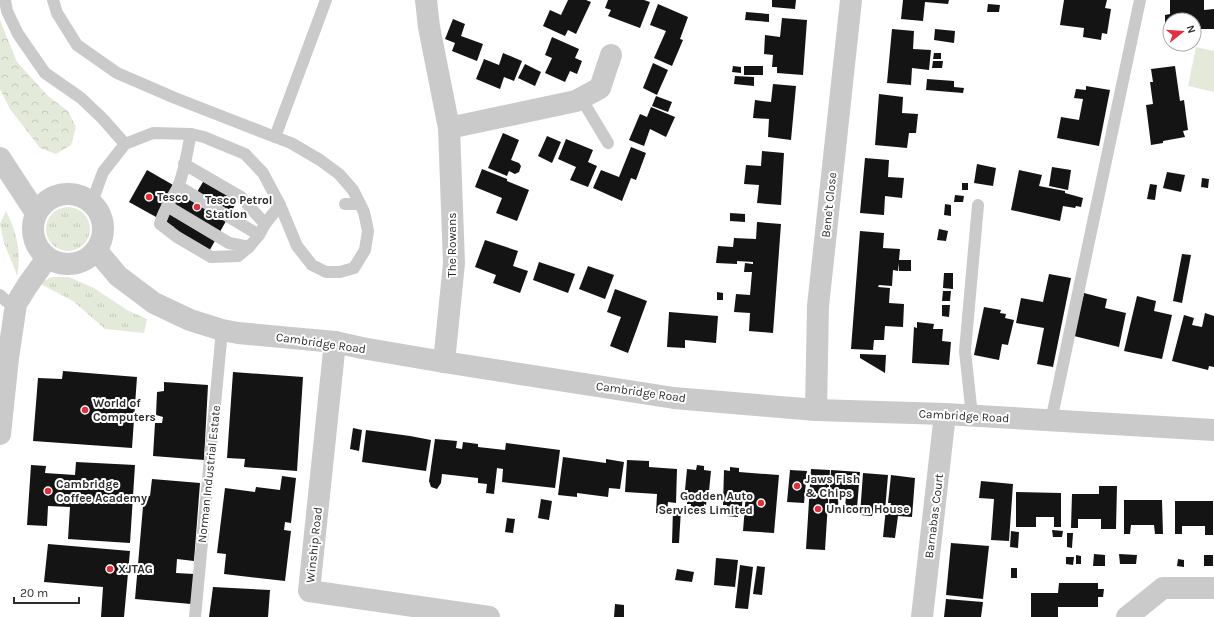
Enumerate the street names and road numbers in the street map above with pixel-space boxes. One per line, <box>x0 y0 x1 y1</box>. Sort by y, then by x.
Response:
street label: Bene't Close <box>819 172 839 238</box>
street label: The Rowans <box>445 212 459 278</box>
street label: Cambridge Road <box>275 330 367 356</box>
street label: Cambridge Road <box>595 379 687 405</box>
street label: Norman Industrial Estate <box>195 404 223 544</box>
street label: Cambridge Road <box>918 407 1010 425</box>
street label: Barnabas Court <box>922 472 946 559</box>
street label: Winship Road <box>303 506 325 584</box>

